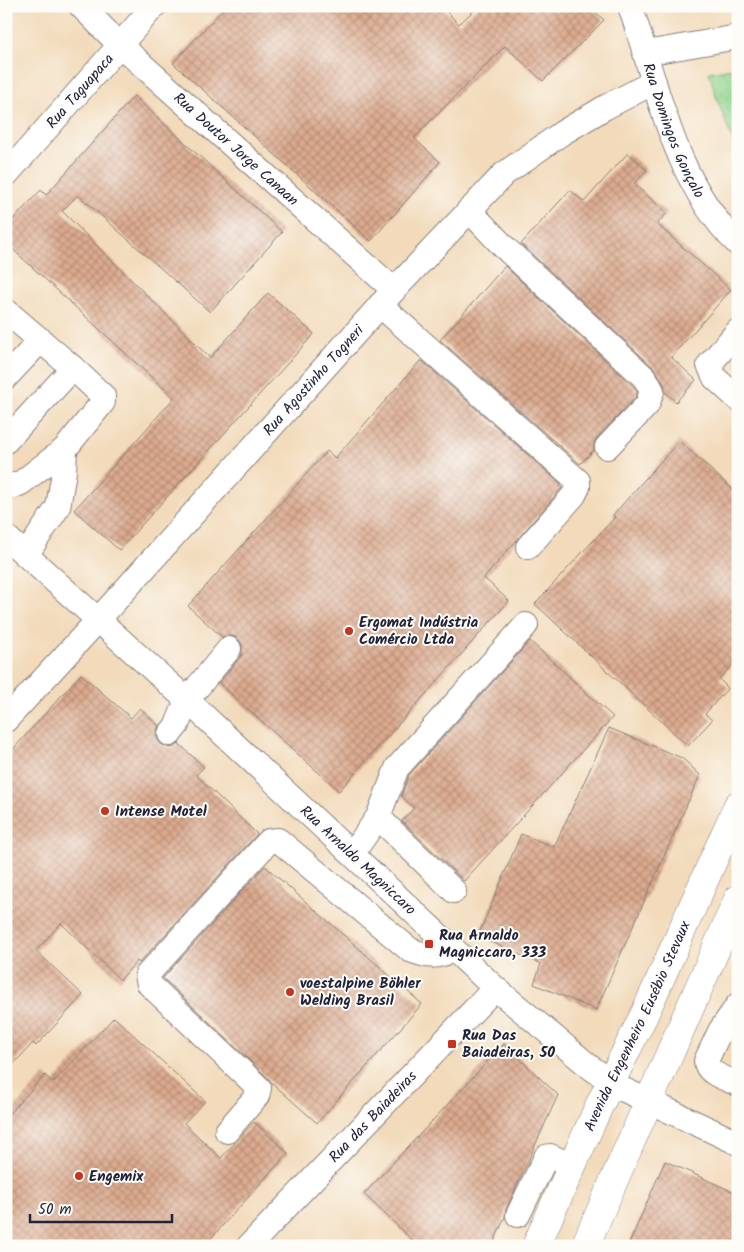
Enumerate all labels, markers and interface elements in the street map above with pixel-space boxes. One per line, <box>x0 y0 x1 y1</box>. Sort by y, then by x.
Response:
street label: Rua Taguapaca <box>41 48 120 134</box>
street label: Rua Domingos Gonçalo <box>636 60 710 203</box>
street label: Rua Doutor Jorge Canaan <box>167 87 304 212</box>
street label: Rua Agostinho Togneri <box>257 319 371 442</box>
place label: Ergomat Indústria Comércio Ltda <box>359 611 479 652</box>
marker: Ergomat Indústria Comércio Ltda <box>343 625 355 637</box>
place label: Intense Motel <box>115 800 207 824</box>
street label: Rua Arnaldo Magniccaro <box>294 800 421 922</box>
marker: Intense Motel <box>99 805 111 817</box>
street label: Avenida Engenheiro Eusébio Stevaux <box>578 917 698 1136</box>
place label: Rua Arnaldo Magniccaro, 333 <box>439 924 546 965</box>
marker: Rua Arnaldo Magniccaro, 333 <box>423 938 435 950</box>
place label: voestalpine Böhler Welding Brasil <box>300 972 421 1013</box>
marker: voestalpine Böhler Welding Brasil <box>284 986 296 998</box>
place label: Rua Das Baiadeiras, 50 <box>462 1024 555 1065</box>
marker: Rua Das Baiadeiras, 50 <box>446 1038 458 1050</box>
street label: Rua das Baiadeiras <box>323 1065 424 1169</box>
place label: Engemix <box>89 1165 144 1189</box>
marker: Engemix <box>73 1170 85 1182</box>
scale bar <box>30 1192 172 1224</box>
text: 50 m <box>38 1198 72 1222</box>

